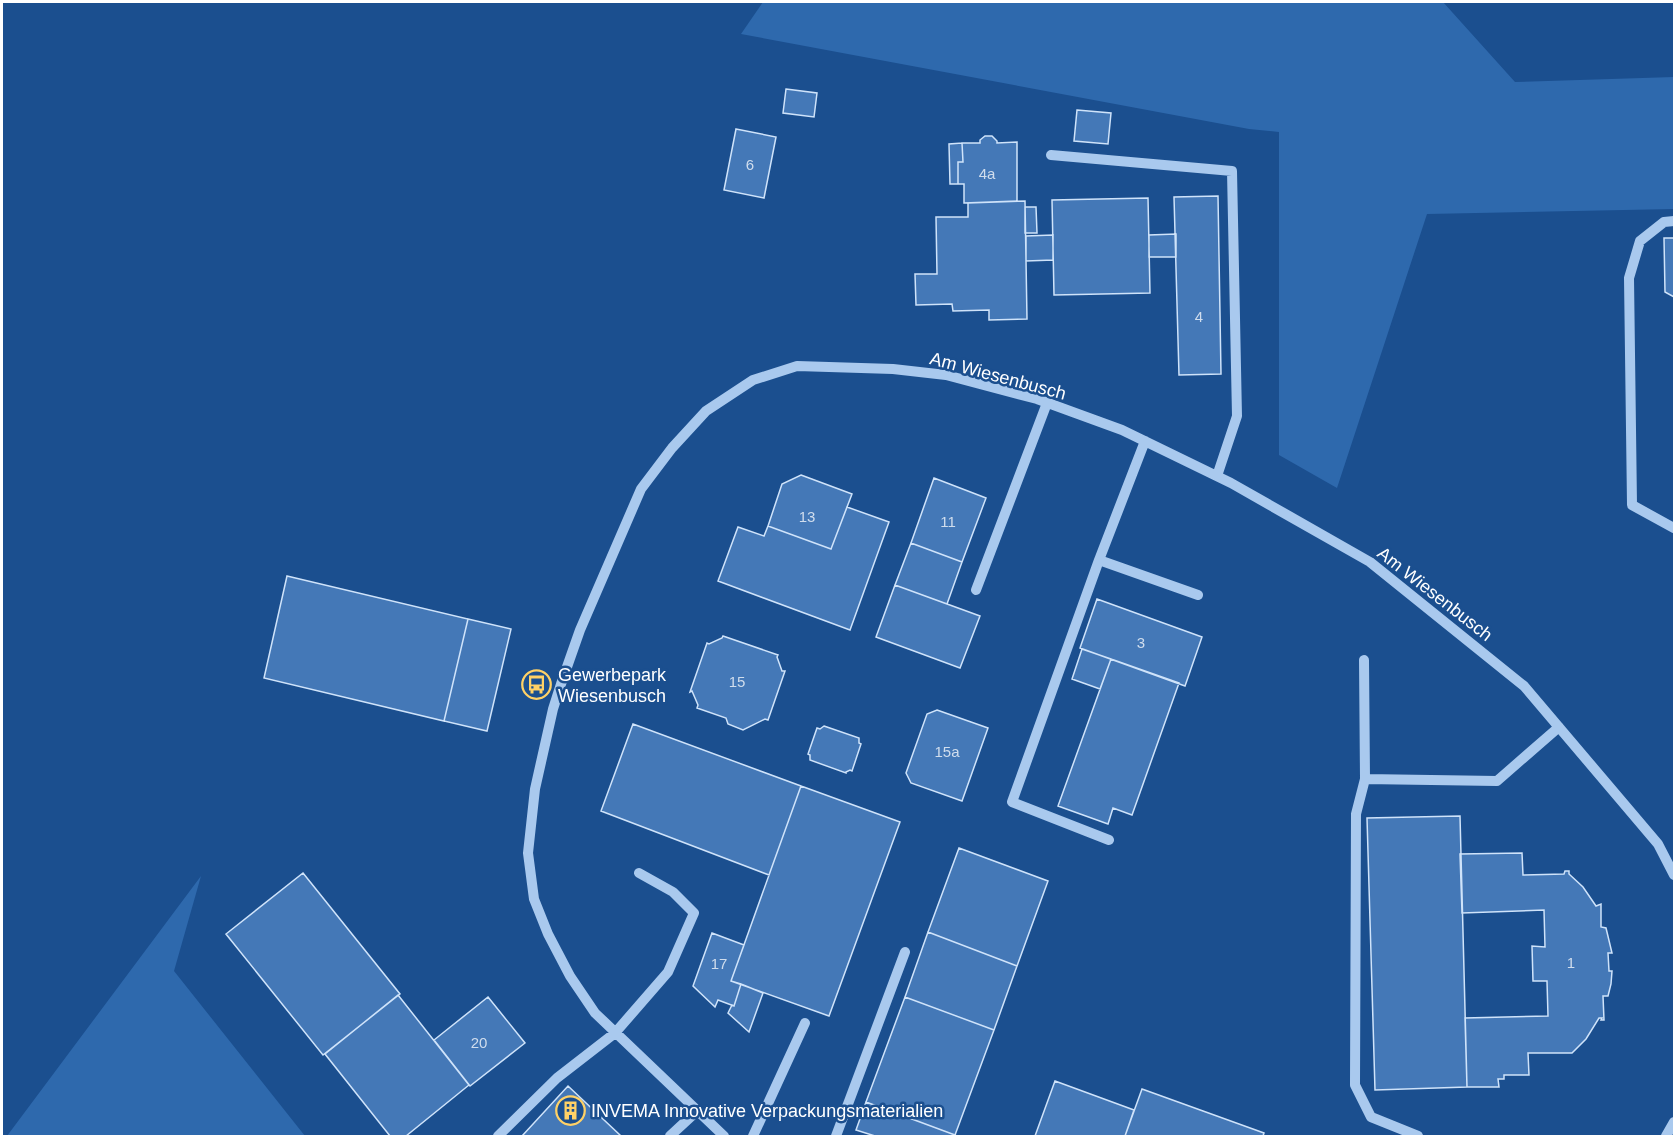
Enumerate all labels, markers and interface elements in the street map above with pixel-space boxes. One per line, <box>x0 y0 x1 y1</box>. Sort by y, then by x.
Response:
house number: 6 <box>746 156 754 173</box>
house number: 4a <box>979 165 996 182</box>
house number: 4 <box>1195 308 1203 325</box>
street label: Am Wiesenbusch <box>928 348 1068 404</box>
house number: 13 <box>799 508 815 525</box>
house number: 11 <box>940 513 956 530</box>
street label: Am Wiesenbusch <box>1374 543 1496 645</box>
house number: 3 <box>1137 634 1145 651</box>
place label: Gewerbepark Wiesenbusch <box>558 665 667 706</box>
bus stop icon: Gewerbepark Wiesenbusch <box>521 669 553 701</box>
house number: 15 <box>729 673 745 690</box>
house number: 15a <box>934 743 960 760</box>
house number: 1 <box>1567 954 1575 971</box>
house number: 17 <box>711 955 727 972</box>
house number: 20 <box>471 1034 487 1051</box>
building icon: INVEMA Innovative Verpackungsmaterialien <box>554 1095 586 1127</box>
place label: INVEMA Innovative Verpackungsmaterialien <box>591 1101 943 1121</box>

